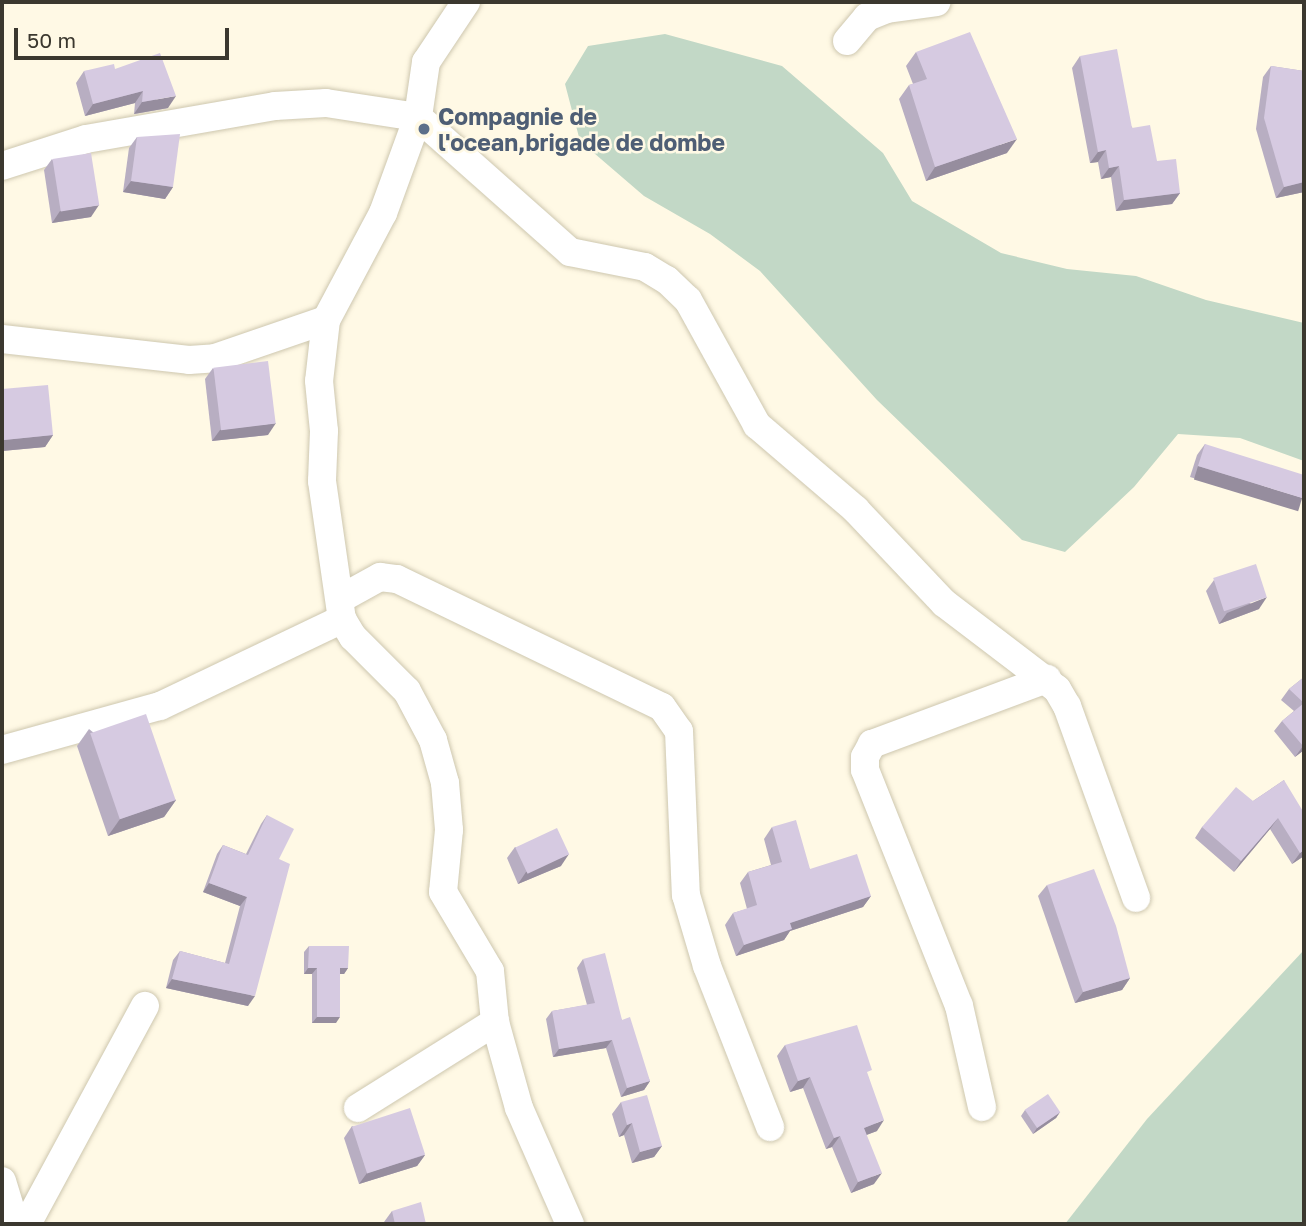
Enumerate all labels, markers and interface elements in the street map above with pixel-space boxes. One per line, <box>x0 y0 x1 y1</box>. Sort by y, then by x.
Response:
scale bar <box>18 14 233 58</box>
text: 50 m <box>27 27 76 53</box>
place label: Compagnie de l'ocean,brigade de dombe <box>438 102 725 156</box>
marker: Compagnie de l'ocean,brigade de dombe <box>416 121 432 137</box>

